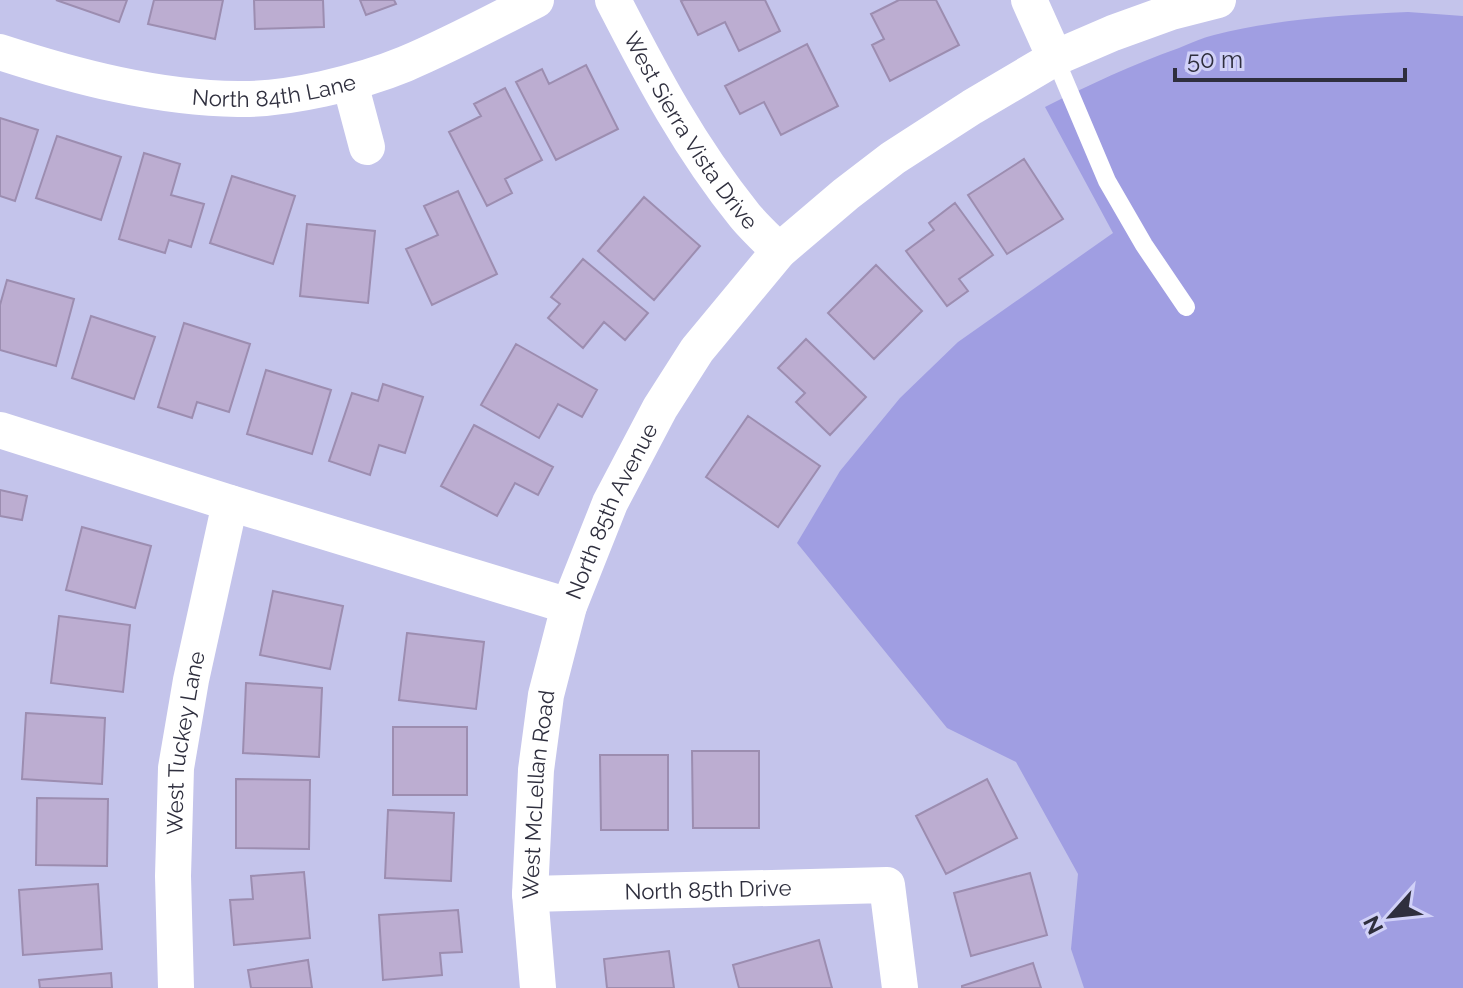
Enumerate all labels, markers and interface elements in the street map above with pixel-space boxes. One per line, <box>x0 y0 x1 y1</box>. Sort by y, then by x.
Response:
street label: West Sierra Vista Drive <box>619 27 763 235</box>
scale bar <box>1175 32 1405 82</box>
text: 50 m <box>1187 45 1243 74</box>
street label: North 84th Lane <box>191 68 359 112</box>
street label: North 85th Avenue <box>560 419 663 603</box>
street label: West Tuckey Lane <box>161 648 210 835</box>
street label: West McLellan Road <box>517 688 560 900</box>
street label: North 85th Drive <box>624 874 792 905</box>
north arrow <box>1351 876 1431 956</box>
text: N <box>1358 912 1389 938</box>

